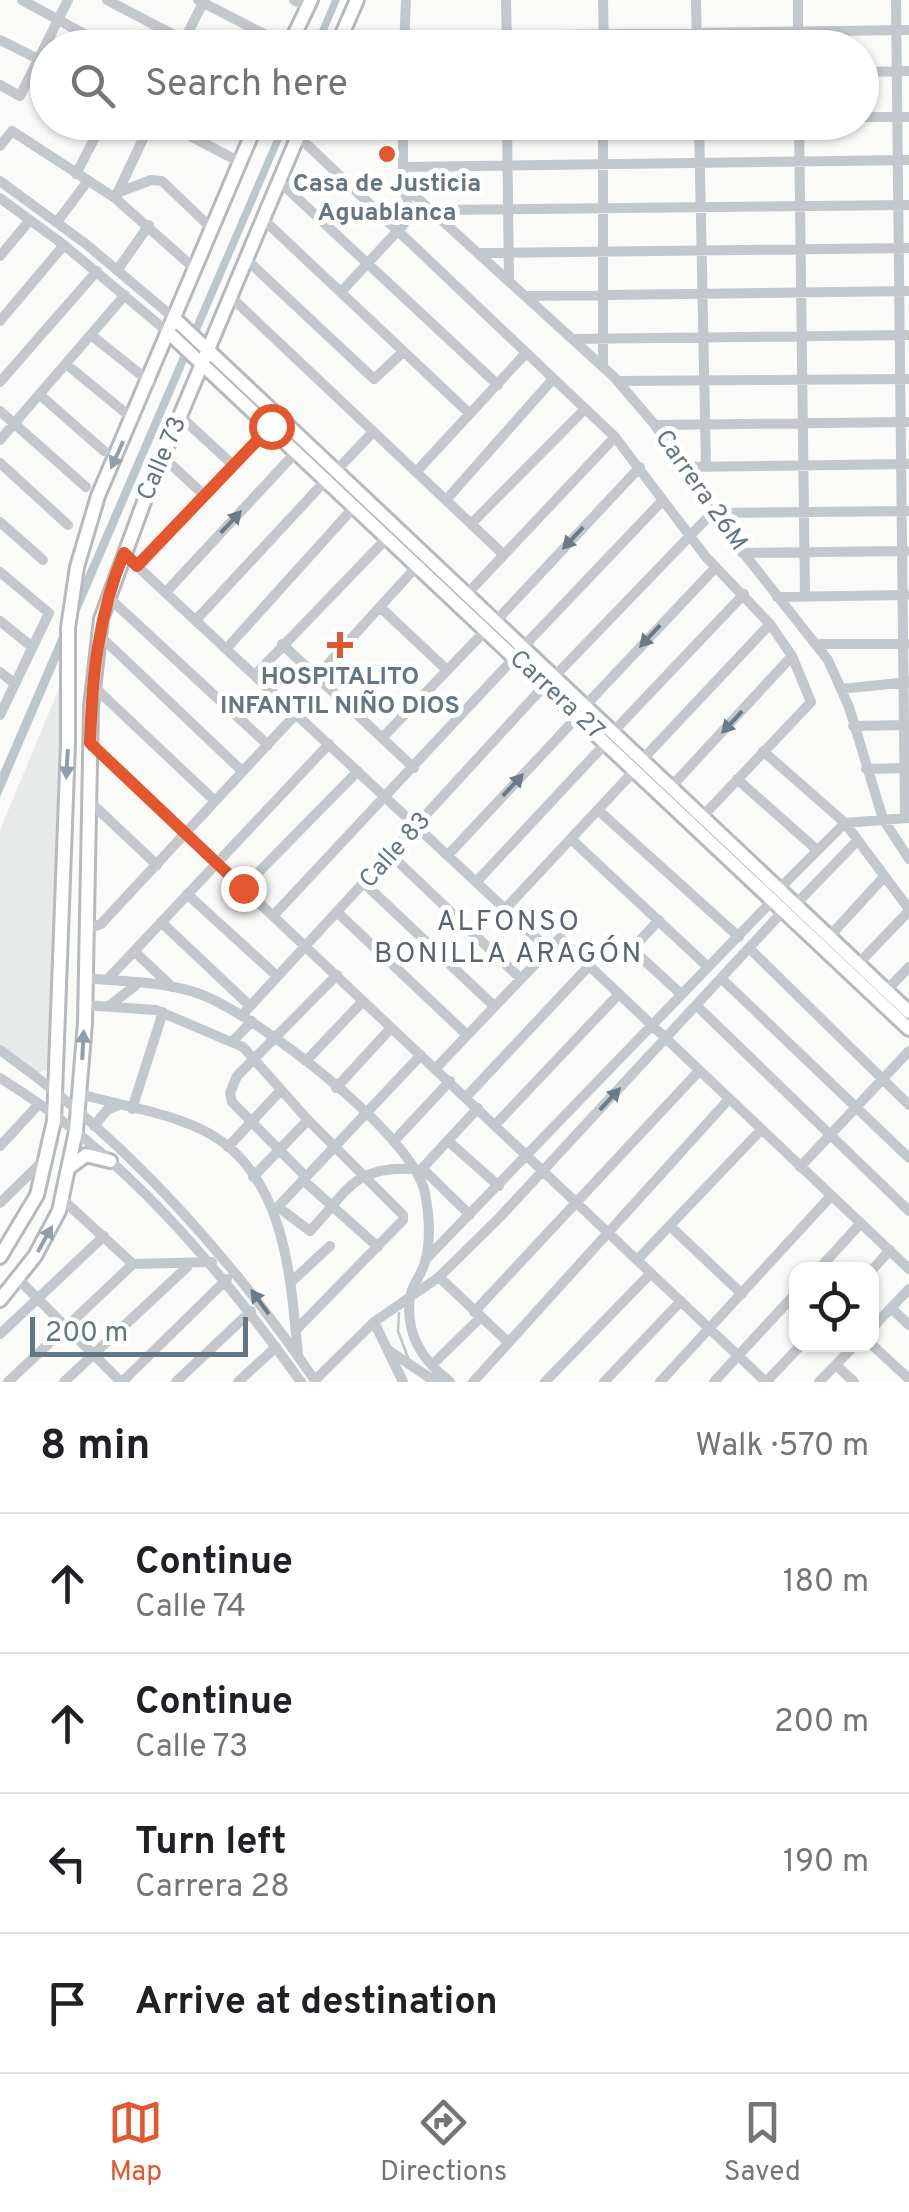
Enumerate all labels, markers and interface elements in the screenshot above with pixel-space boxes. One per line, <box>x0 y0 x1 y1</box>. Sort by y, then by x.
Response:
search box <box>30 30 879 140</box>
icon: search <box>65 58 120 113</box>
text: Search here <box>145 61 348 110</box>
marker: Casa de Justicia Aguablanca <box>376 143 398 165</box>
place label: Casa de Justicia Aguablanca <box>293 169 481 230</box>
route start <box>249 404 295 450</box>
street label: Calle 73 <box>131 412 195 506</box>
street label: Carrera 26M <box>647 424 753 558</box>
one-way arrow <box>109 440 125 470</box>
one-way arrow <box>219 510 242 534</box>
one-way arrow <box>563 525 585 550</box>
one-way arrow <box>639 624 663 648</box>
marker: HOSPITALITO INFANTIL NIÑO DIOS <box>327 632 353 658</box>
street label: Carrera 27 <box>502 644 610 748</box>
place label: HOSPITALITO INFANTIL NIÑO DIOS <box>220 662 460 723</box>
one-way arrow <box>721 709 744 733</box>
one-way arrow <box>59 749 75 781</box>
one-way arrow <box>501 773 524 797</box>
street label: Calle 83 <box>353 806 439 896</box>
route end <box>221 866 267 912</box>
district label: ALFONSO BONILLA ARAGÓN <box>374 905 644 973</box>
one-way arrow <box>75 1028 91 1060</box>
one-way arrow <box>598 1087 621 1111</box>
one-way arrow <box>37 1224 54 1253</box>
map controls <box>789 1262 879 1352</box>
button: locate <box>789 1262 879 1352</box>
one-way arrow <box>251 1289 270 1315</box>
scale bar <box>30 1312 248 1356</box>
text: 200 m <box>45 1316 128 1352</box>
text: 8 min <box>40 1421 150 1474</box>
text: Walk · 570 m <box>695 1427 869 1467</box>
text: Continue <box>135 1539 293 1588</box>
icon: ahead <box>40 1556 95 1611</box>
text: 180 m <box>783 1563 869 1603</box>
text: Calle 74 <box>135 1588 246 1628</box>
text: Continue <box>135 1679 293 1728</box>
icon: ahead <box>40 1696 95 1751</box>
text: 200 m <box>774 1703 869 1743</box>
text: Calle 73 <box>135 1728 248 1768</box>
text: Turn left <box>135 1819 287 1868</box>
icon: left <box>40 1836 95 1891</box>
text: 190 m <box>783 1843 869 1883</box>
text: Carrera 28 <box>135 1868 290 1908</box>
icon: arrive <box>40 1976 95 2031</box>
text: Arrive at destination <box>135 1979 498 2028</box>
tab: Map <box>108 2095 163 2191</box>
tab: Directions <box>380 2095 507 2191</box>
tab: Saved <box>724 2095 801 2191</box>

